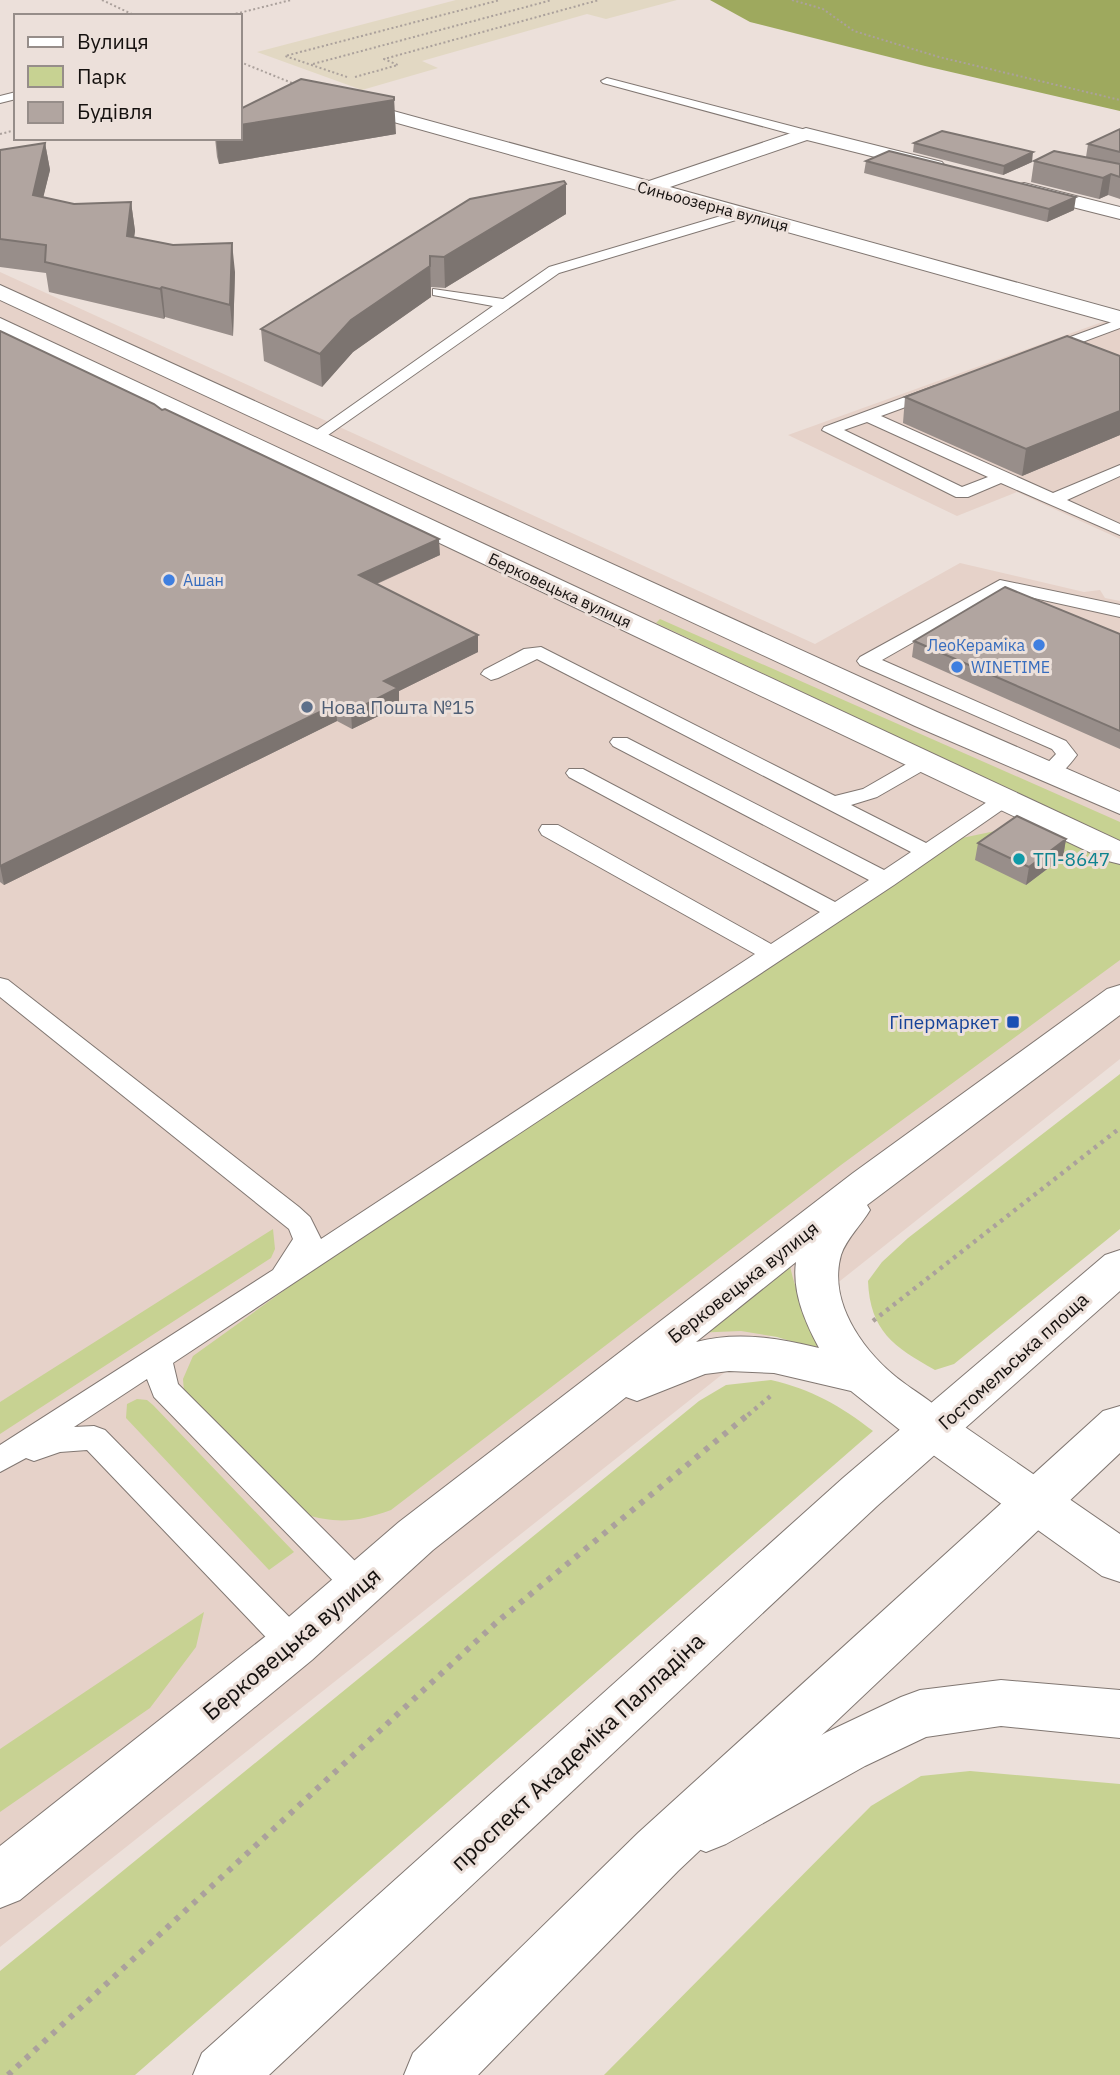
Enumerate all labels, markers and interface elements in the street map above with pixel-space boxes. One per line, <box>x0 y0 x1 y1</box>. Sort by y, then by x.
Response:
legend <box>14 14 242 140</box>
text: Вулиця <box>77 27 149 55</box>
text: Парк <box>77 62 127 90</box>
text: Будівля <box>77 97 153 125</box>
street label: Синьоозерна вулиця <box>635 176 791 236</box>
street label: Берковецька вулиця <box>485 548 635 632</box>
place label: Ашан <box>183 570 224 590</box>
marker: Ашан <box>161 572 177 588</box>
place label: ЛеоКераміка <box>927 635 1025 655</box>
marker: ЛеоКераміка <box>1031 637 1047 653</box>
place label: WINETIME <box>971 657 1050 677</box>
marker: WINETIME <box>949 659 965 675</box>
place label: Нова Пошта №15 <box>321 695 475 719</box>
marker: Нова Пошта №15 <box>299 699 315 715</box>
place label: ТП-8647 <box>1033 847 1110 871</box>
marker: ТП-8647 <box>1011 851 1027 867</box>
place label: Гіпермаркет <box>889 1010 999 1034</box>
marker: Гіпермаркет <box>1005 1014 1021 1030</box>
street label: Берковецька вулиця <box>663 1216 823 1348</box>
street label: Гостомельська площа <box>933 1287 1093 1435</box>
street label: Берковецька вулиця <box>196 1560 386 1726</box>
street label: проспект Академіка Палладіна <box>444 1625 710 1877</box>

